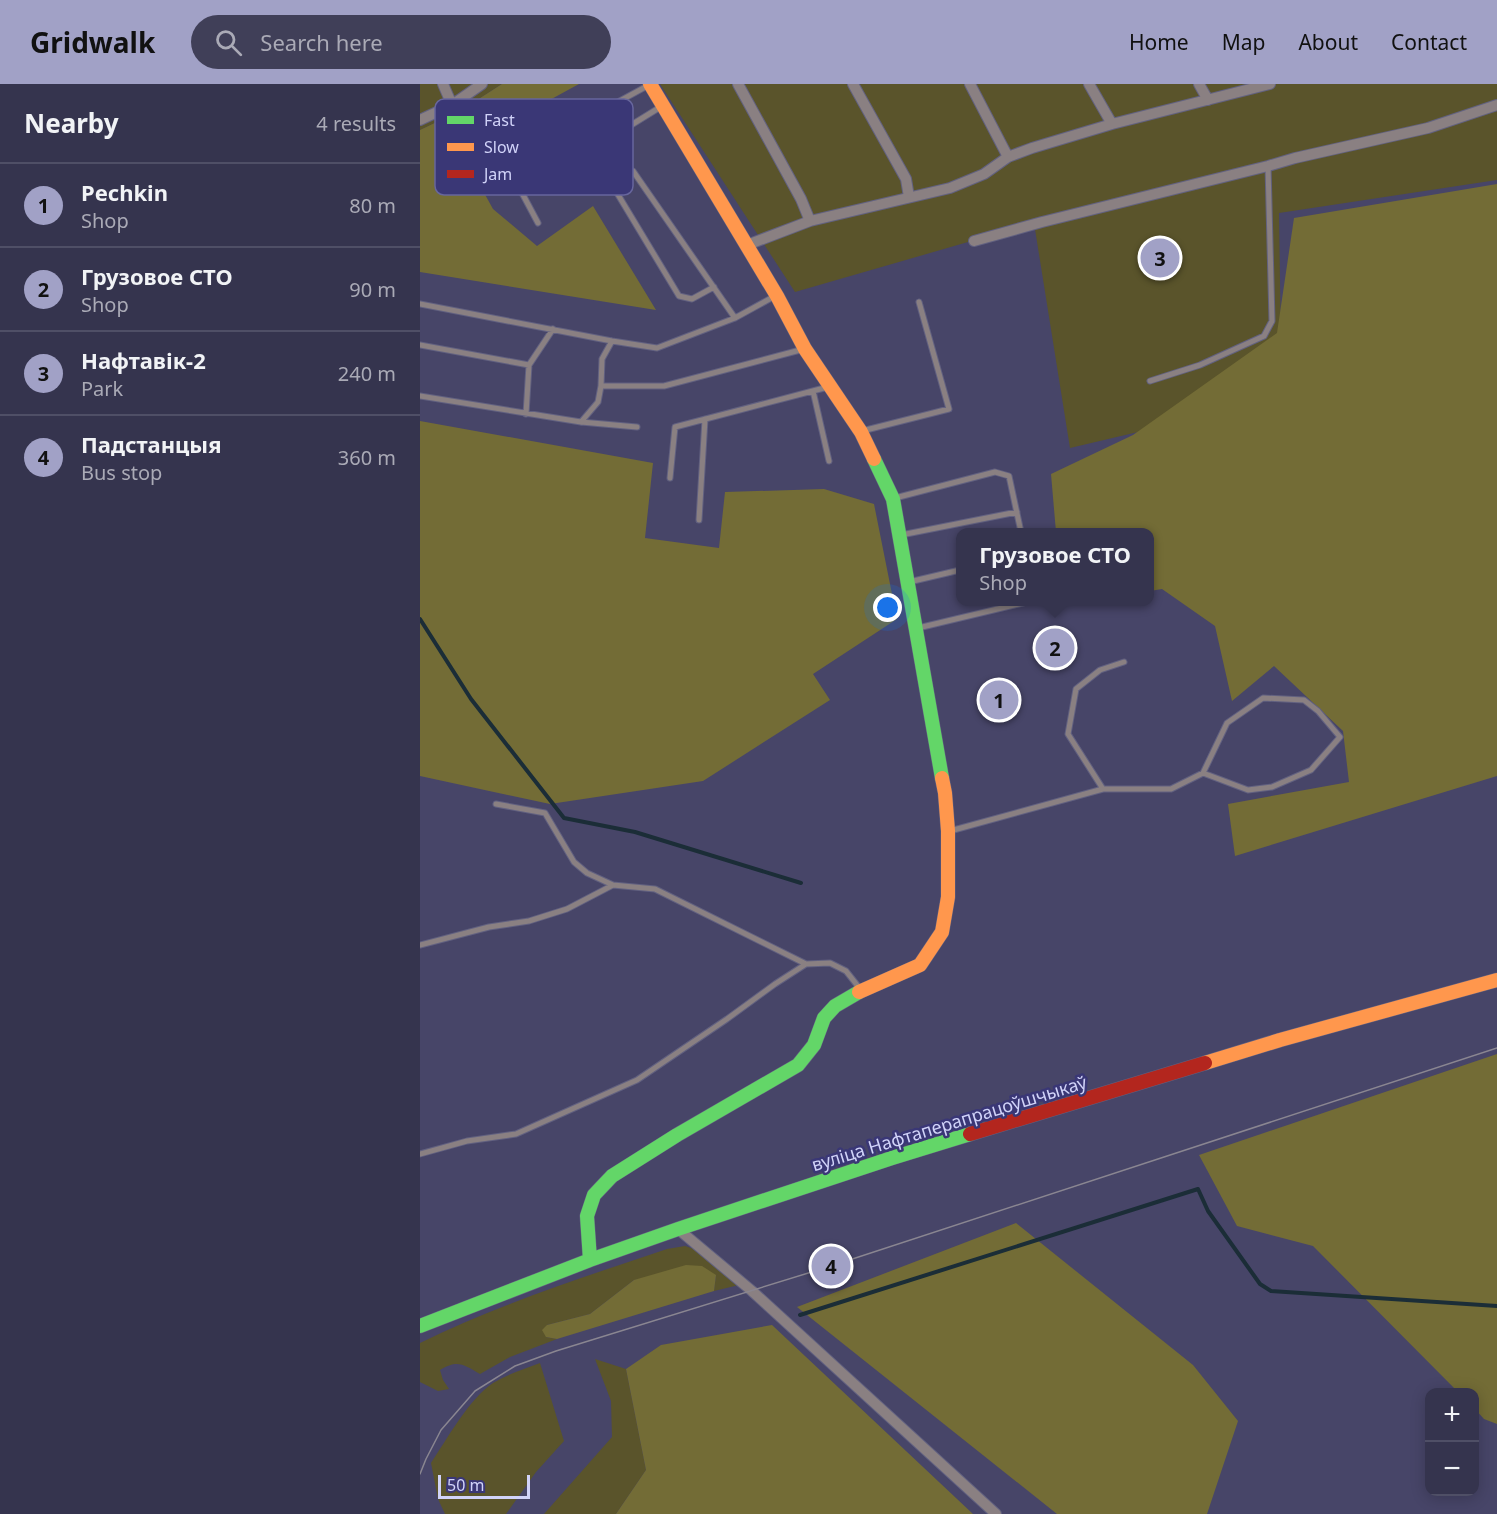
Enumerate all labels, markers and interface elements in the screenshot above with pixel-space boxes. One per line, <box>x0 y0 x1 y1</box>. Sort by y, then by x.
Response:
search box <box>191 15 611 69</box>
text: Gridwalk <box>30 23 155 61</box>
icon: search <box>212 26 245 59</box>
text: Search here <box>260 27 383 57</box>
text: Home <box>1129 28 1189 56</box>
text: Map <box>1222 28 1265 56</box>
text: About <box>1298 28 1358 56</box>
text: Contact <box>1391 28 1467 56</box>
legend <box>435 99 633 195</box>
text: Nearby <box>24 105 119 141</box>
text: Fast <box>484 109 515 131</box>
text: 4 results <box>316 110 396 137</box>
text: Slow <box>484 136 519 158</box>
text: Jam <box>482 163 512 185</box>
text: Pechkin <box>81 177 168 207</box>
text: 1 <box>38 192 49 219</box>
text: 80 m <box>349 192 396 219</box>
text: Shop <box>81 207 129 234</box>
pin: 3 <box>1140 236 1180 280</box>
text: Грузовое СТО <box>81 261 232 291</box>
text: 2 <box>38 276 49 303</box>
text: 90 m <box>349 276 396 303</box>
text: Shop <box>81 291 129 318</box>
text: Нафтавік-2 <box>81 345 206 375</box>
text: 3 <box>38 360 49 387</box>
text: 240 m <box>338 360 396 387</box>
text: Park <box>81 375 123 402</box>
text: Падстанцыя <box>81 429 221 459</box>
text: 4 <box>38 444 49 471</box>
text: 360 m <box>338 444 396 471</box>
text: Bus stop <box>81 459 162 486</box>
popup <box>956 528 1154 606</box>
text: Грузовое СТО <box>979 539 1131 569</box>
text: Shop <box>979 569 1027 596</box>
your location <box>873 593 902 622</box>
pin: 2 <box>1036 626 1074 670</box>
pin: 1 <box>980 678 1018 722</box>
street label: вуліца Нафтаперапрацоўшчыкаў <box>808 1069 1090 1176</box>
pin: 4 <box>812 1244 850 1288</box>
map controls <box>1425 1388 1479 1496</box>
button: + <box>1425 1388 1479 1442</box>
button: − <box>1425 1442 1479 1496</box>
scale bar <box>438 1472 530 1500</box>
text: 50 m <box>447 1474 484 1496</box>

